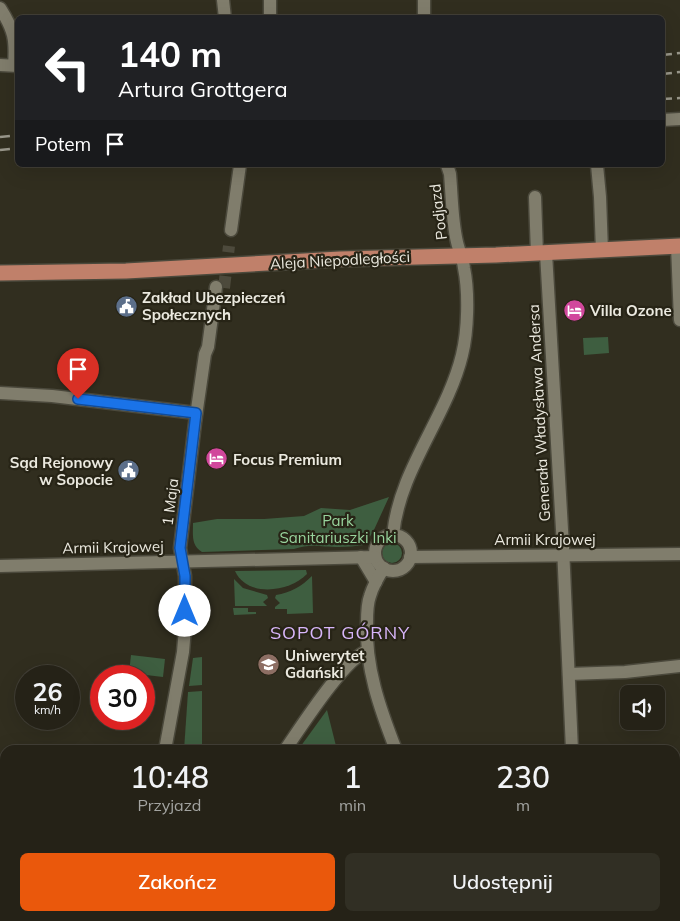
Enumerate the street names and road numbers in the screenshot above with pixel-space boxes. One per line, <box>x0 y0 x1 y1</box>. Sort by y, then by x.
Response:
street label: Podjazd <box>425 183 451 241</box>
street label: Aleja Niepodległości <box>270 247 410 273</box>
street label: Generała Władysława Andersa <box>524 304 554 522</box>
street label: 1 Maja <box>158 477 182 527</box>
street label: Armii Krajowej <box>494 530 596 549</box>
street label: Armii Krajowej <box>62 537 164 557</box>

